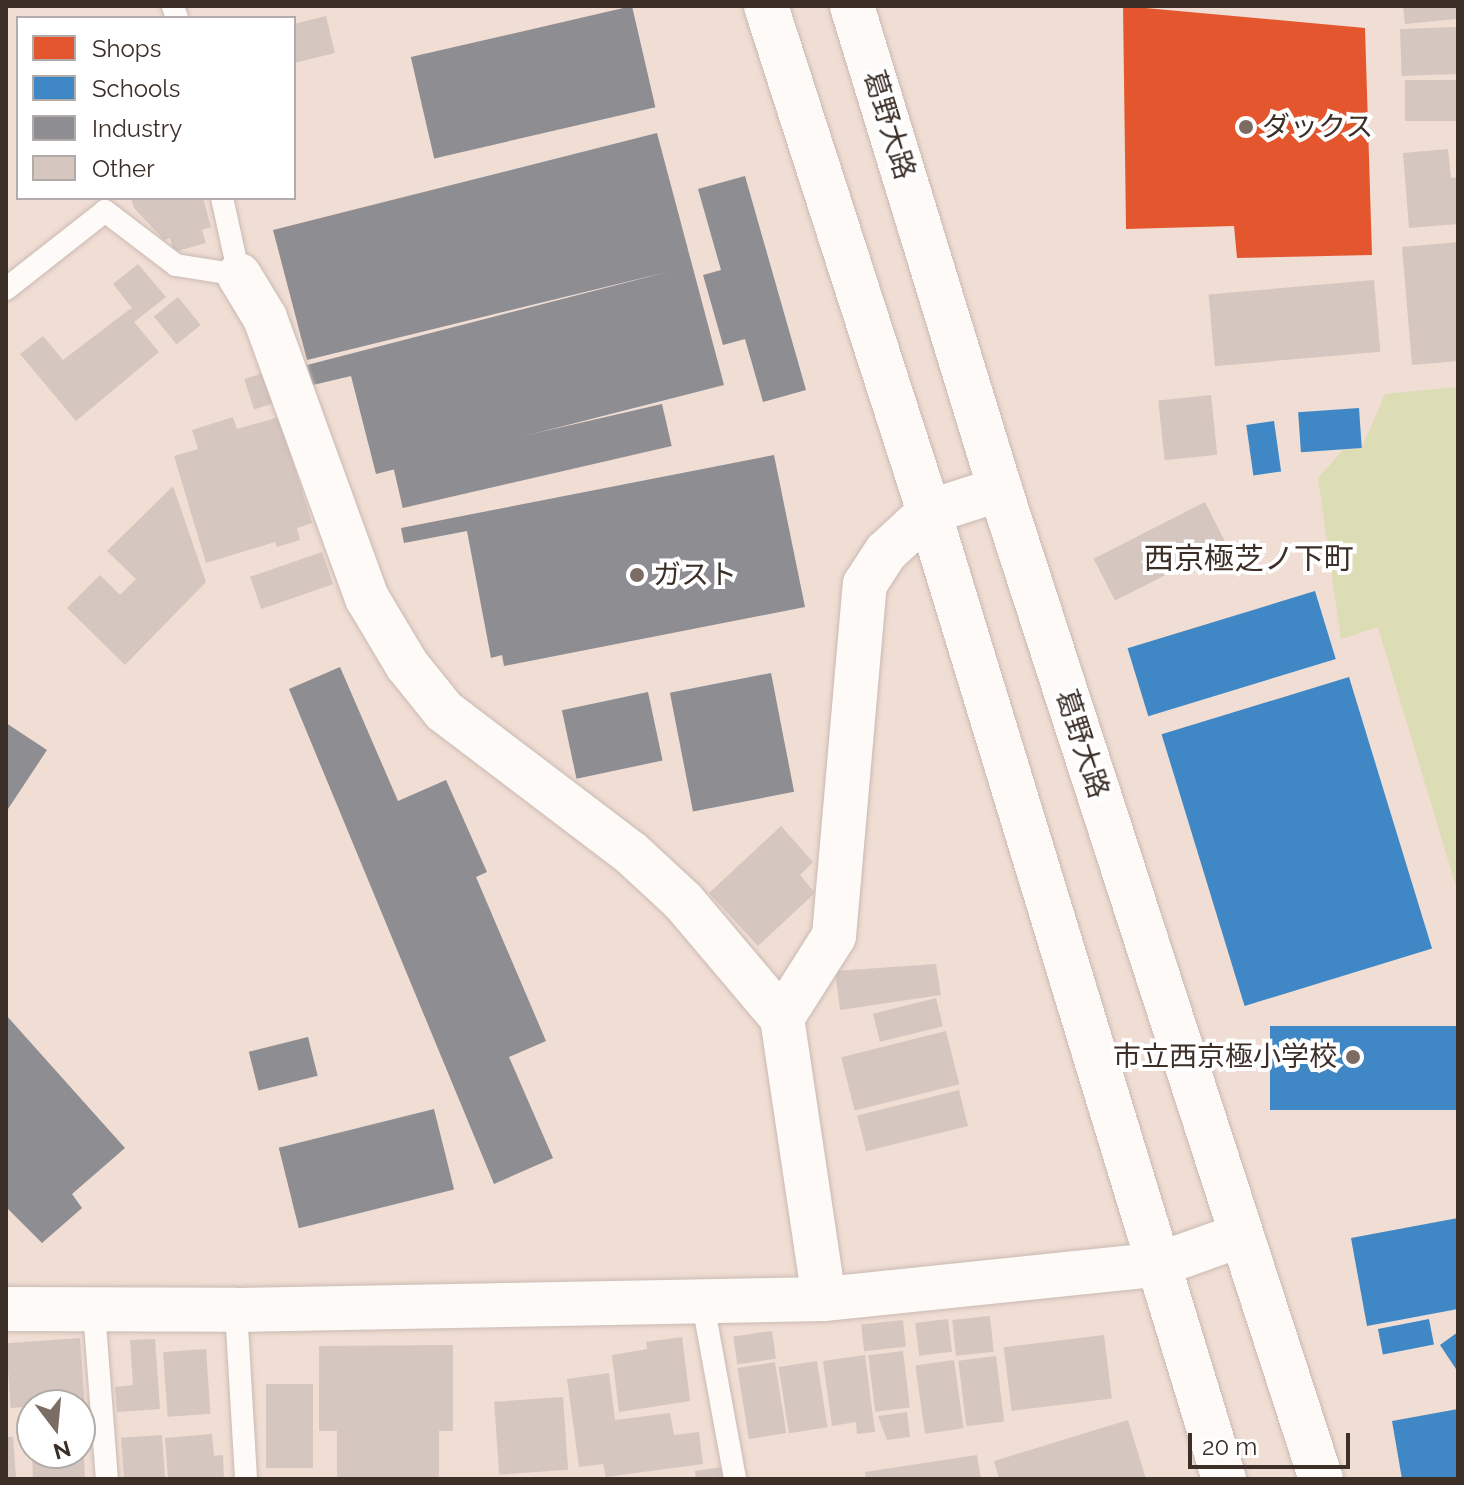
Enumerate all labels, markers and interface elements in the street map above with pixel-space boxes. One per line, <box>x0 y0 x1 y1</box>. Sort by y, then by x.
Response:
legend <box>16 16 296 200</box>
text: Shops <box>92 34 161 63</box>
street label: 葛野大路 <box>857 67 921 183</box>
text: Schools <box>92 74 180 103</box>
place label: ダックス <box>1262 110 1374 144</box>
text: Industry <box>92 114 182 143</box>
marker: ダックス <box>1237 118 1255 136</box>
text: Other <box>92 154 155 183</box>
district label: 西京極芝ノ下町 <box>1144 541 1354 577</box>
place label: ガスト <box>653 558 737 592</box>
marker: ガスト <box>628 566 646 584</box>
street label: 葛野大路 <box>1049 686 1115 802</box>
place label: 市立西京極小学校 <box>1113 1040 1337 1074</box>
marker: 市立西京極小学校 <box>1344 1048 1362 1066</box>
north arrow <box>16 1389 96 1469</box>
scale bar <box>1192 1417 1354 1467</box>
text: 20 m <box>1202 1432 1257 1461</box>
text: N <box>50 1435 74 1465</box>

